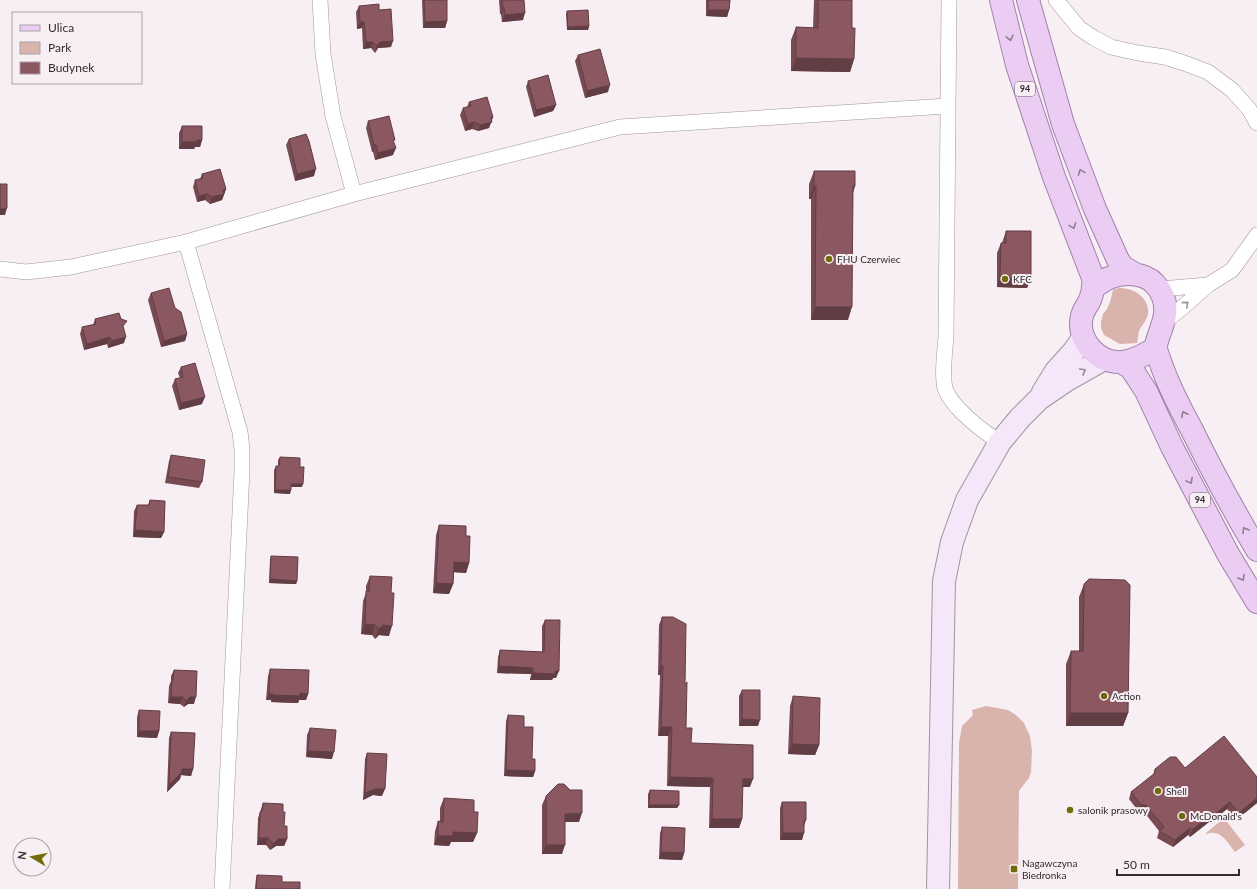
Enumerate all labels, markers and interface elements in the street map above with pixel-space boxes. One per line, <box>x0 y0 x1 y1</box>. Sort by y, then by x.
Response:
legend <box>12 12 142 84</box>
text: Ulica <box>48 20 74 35</box>
one-way arrow <box>1006 35 1014 41</box>
text: Park <box>48 40 72 55</box>
text: Budynek <box>48 60 95 75</box>
road number: 94 <box>1015 82 1035 96</box>
one-way arrow <box>1078 169 1086 176</box>
one-way arrow <box>1069 223 1077 230</box>
place label: FHU Czerwiec <box>837 253 901 265</box>
marker: FHU Czerwiec <box>824 254 834 264</box>
place label: KFC <box>1013 273 1032 285</box>
marker: KFC <box>1000 274 1010 284</box>
one-way arrow <box>1181 302 1189 309</box>
one-way arrow <box>1079 369 1086 376</box>
one-way arrow <box>1181 411 1188 418</box>
one-way arrow <box>1185 477 1193 485</box>
road number: 94 <box>1190 493 1210 507</box>
one-way arrow <box>1243 527 1250 534</box>
one-way arrow <box>1238 574 1245 581</box>
place label: Action <box>1112 690 1141 702</box>
marker: Action <box>1099 691 1109 701</box>
place label: Shell <box>1166 785 1187 797</box>
marker: Shell <box>1153 786 1163 796</box>
place label: salonik prasowy <box>1078 804 1149 816</box>
marker: salonik prasowy <box>1065 805 1075 815</box>
place label: McDonald's <box>1190 810 1242 822</box>
marker: McDonald's <box>1177 811 1187 821</box>
north arrow <box>12 837 52 877</box>
text: N <box>15 850 29 860</box>
scale bar <box>1117 851 1239 877</box>
place label: Nagawczyna Biedronka <box>1022 857 1077 881</box>
text: 50 m <box>1123 857 1150 872</box>
marker: Nagawczyna Biedronka <box>1009 864 1019 874</box>

